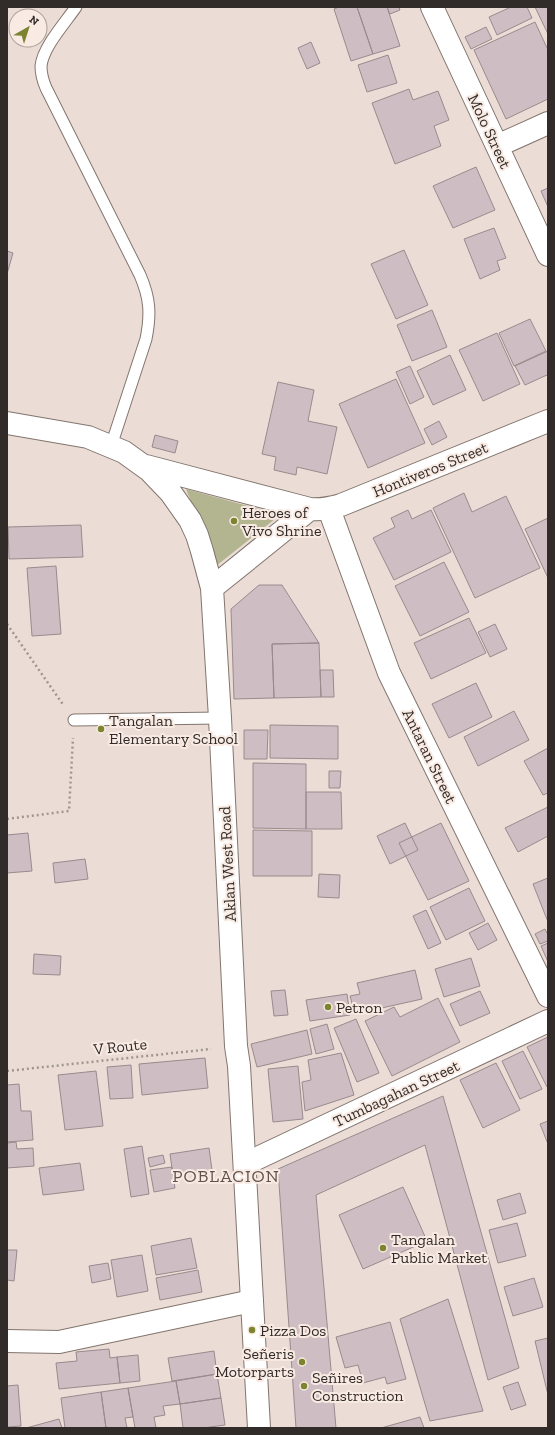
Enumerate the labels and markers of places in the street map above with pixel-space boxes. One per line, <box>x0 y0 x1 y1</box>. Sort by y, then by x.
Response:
place label: Heroes of Vivo Shrine <box>241 503 321 540</box>
marker: Heroes of Vivo Shrine <box>229 516 239 526</box>
place label: Tangalan Elementary School <box>109 711 238 748</box>
marker: Tangalan Elementary School <box>96 724 106 734</box>
place label: Petron <box>336 998 383 1017</box>
marker: Petron <box>323 1002 333 1012</box>
place label: Tangalan Public Market <box>391 1230 487 1267</box>
marker: Tangalan Public Market <box>378 1243 388 1253</box>
place label: Pizza Dos <box>260 1321 326 1340</box>
marker: Pizza Dos <box>247 1325 257 1335</box>
place label: Señeris Motorparts <box>215 1344 294 1381</box>
marker: Señeris Motorparts <box>297 1357 307 1367</box>
place label: Señires Construction <box>312 1368 404 1405</box>
marker: Señires Construction <box>299 1381 309 1391</box>

